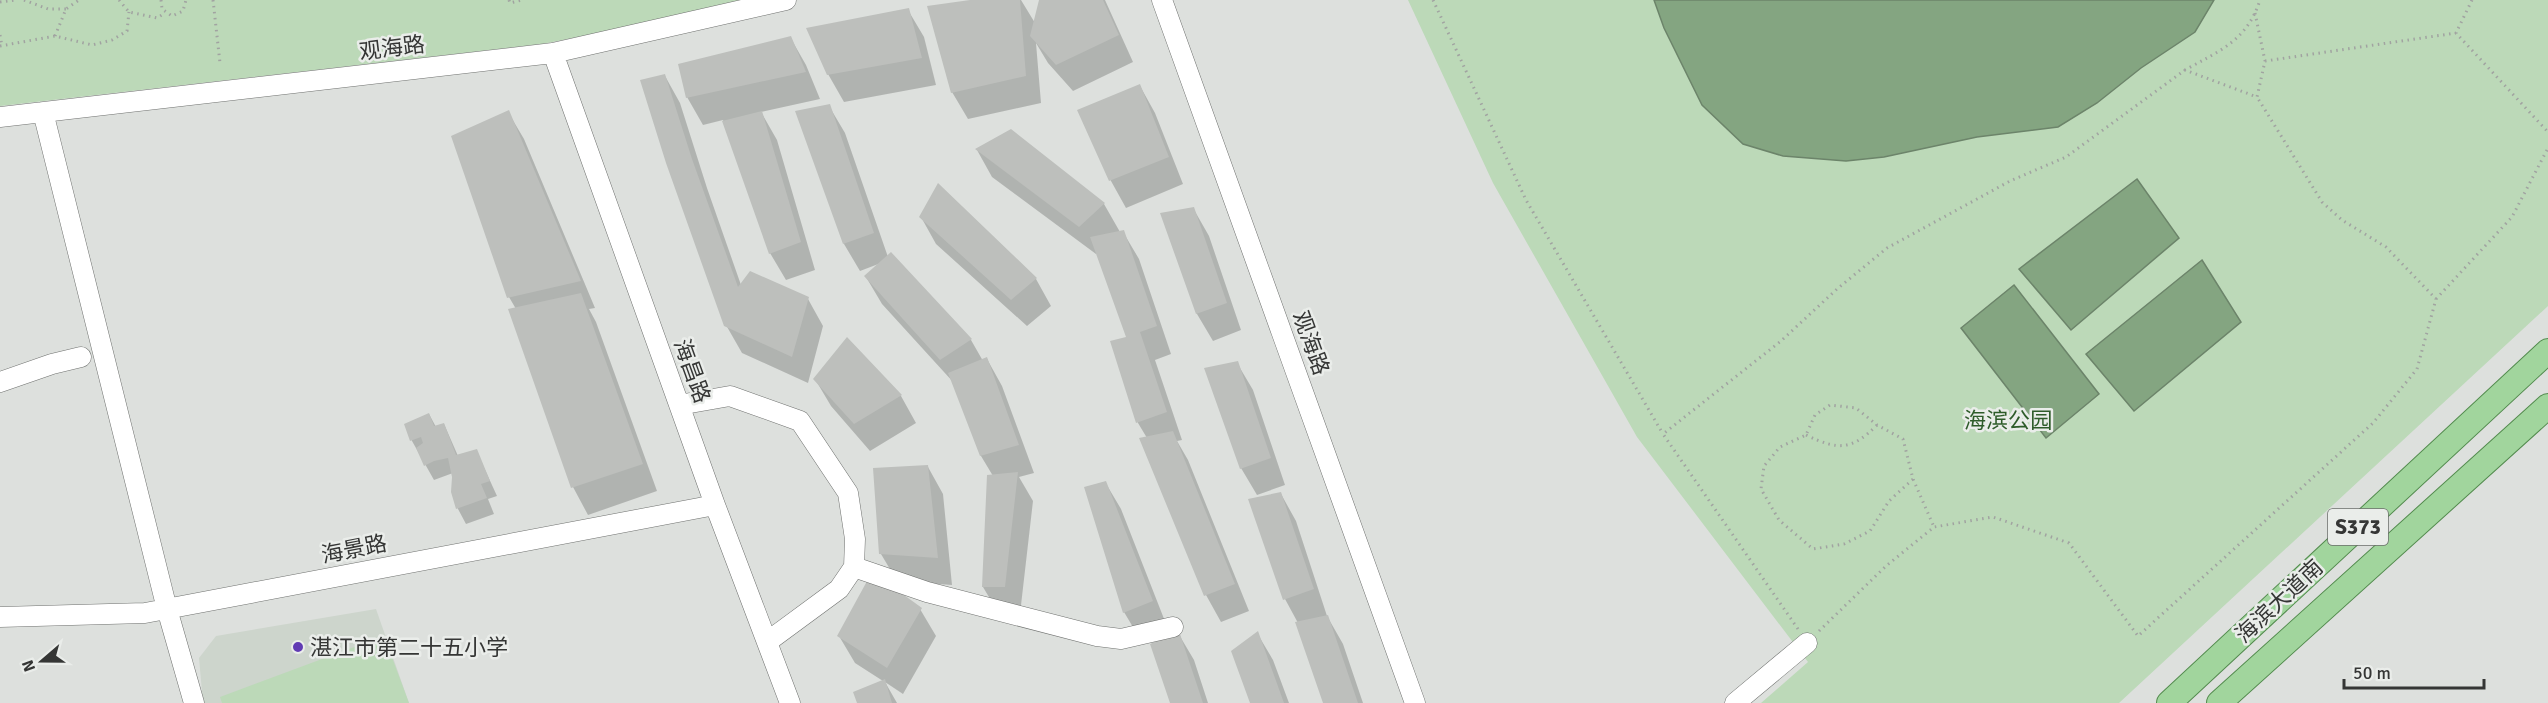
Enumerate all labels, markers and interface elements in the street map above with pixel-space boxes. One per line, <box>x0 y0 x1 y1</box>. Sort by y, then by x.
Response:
street label: 观海路 <box>358 31 426 65</box>
street label: 观海路 <box>1287 307 1335 379</box>
street label: 海昌路 <box>668 335 716 407</box>
park label: 海滨公园 <box>1964 407 2052 434</box>
road number: S373 <box>2328 509 2388 545</box>
street label: 海景路 <box>319 529 389 569</box>
street label: 海滨大道南 <box>2230 554 2328 648</box>
north arrow <box>12 631 72 691</box>
place label: 湛江市第二十五小学 <box>310 634 508 661</box>
marker: 湛江市第二十五小学 <box>291 640 305 654</box>
scale bar <box>2344 652 2484 690</box>
text: N <box>18 657 40 674</box>
text: 50 m <box>2353 662 2391 684</box>

